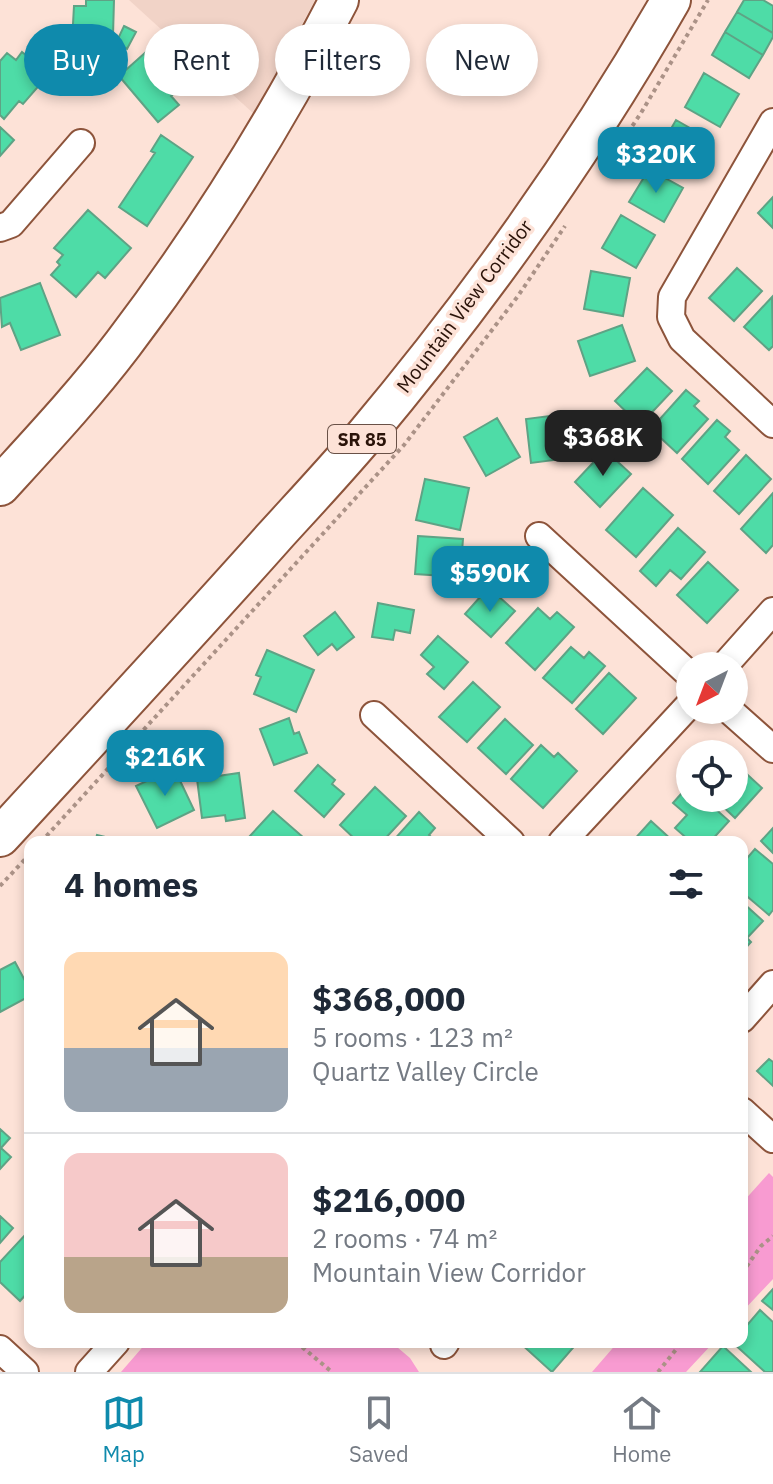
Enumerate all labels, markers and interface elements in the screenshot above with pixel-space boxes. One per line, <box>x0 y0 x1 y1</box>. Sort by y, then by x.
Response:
chip: Buy <box>24 24 128 96</box>
chip: Rent <box>144 24 259 96</box>
chip: Filters <box>275 24 410 96</box>
chip: New <box>426 24 538 96</box>
pin: $320K <box>600 127 712 195</box>
text: $320K <box>616 136 696 170</box>
street label: Mountain View Corridor <box>390 214 538 398</box>
pin: $368K <box>547 410 659 478</box>
text: $368K <box>563 419 643 453</box>
road number: SR 85 <box>328 425 396 453</box>
pin: $590K <box>434 546 546 614</box>
text: $590K <box>450 555 530 589</box>
north arrow <box>676 652 748 724</box>
map controls <box>676 652 748 812</box>
pin: $216K <box>109 730 221 798</box>
text: $216K <box>125 739 205 773</box>
button: locate <box>676 740 748 812</box>
text: 4 homes <box>64 862 199 906</box>
icon: filters <box>664 862 708 906</box>
text: $368,000 <box>312 976 465 1020</box>
icon: home <box>128 984 224 1080</box>
text: 5 rooms · 123 m² <box>312 1020 513 1054</box>
text: Quartz Valley Circle <box>312 1054 539 1088</box>
text: $216,000 <box>312 1177 465 1221</box>
icon: home <box>128 1185 224 1281</box>
text: 2 rooms · 74 m² <box>312 1221 497 1255</box>
text: Mountain View Corridor <box>312 1255 586 1289</box>
tab: Map <box>102 1391 146 1468</box>
tab: Saved <box>349 1391 409 1468</box>
tab: Home <box>612 1391 671 1468</box>

